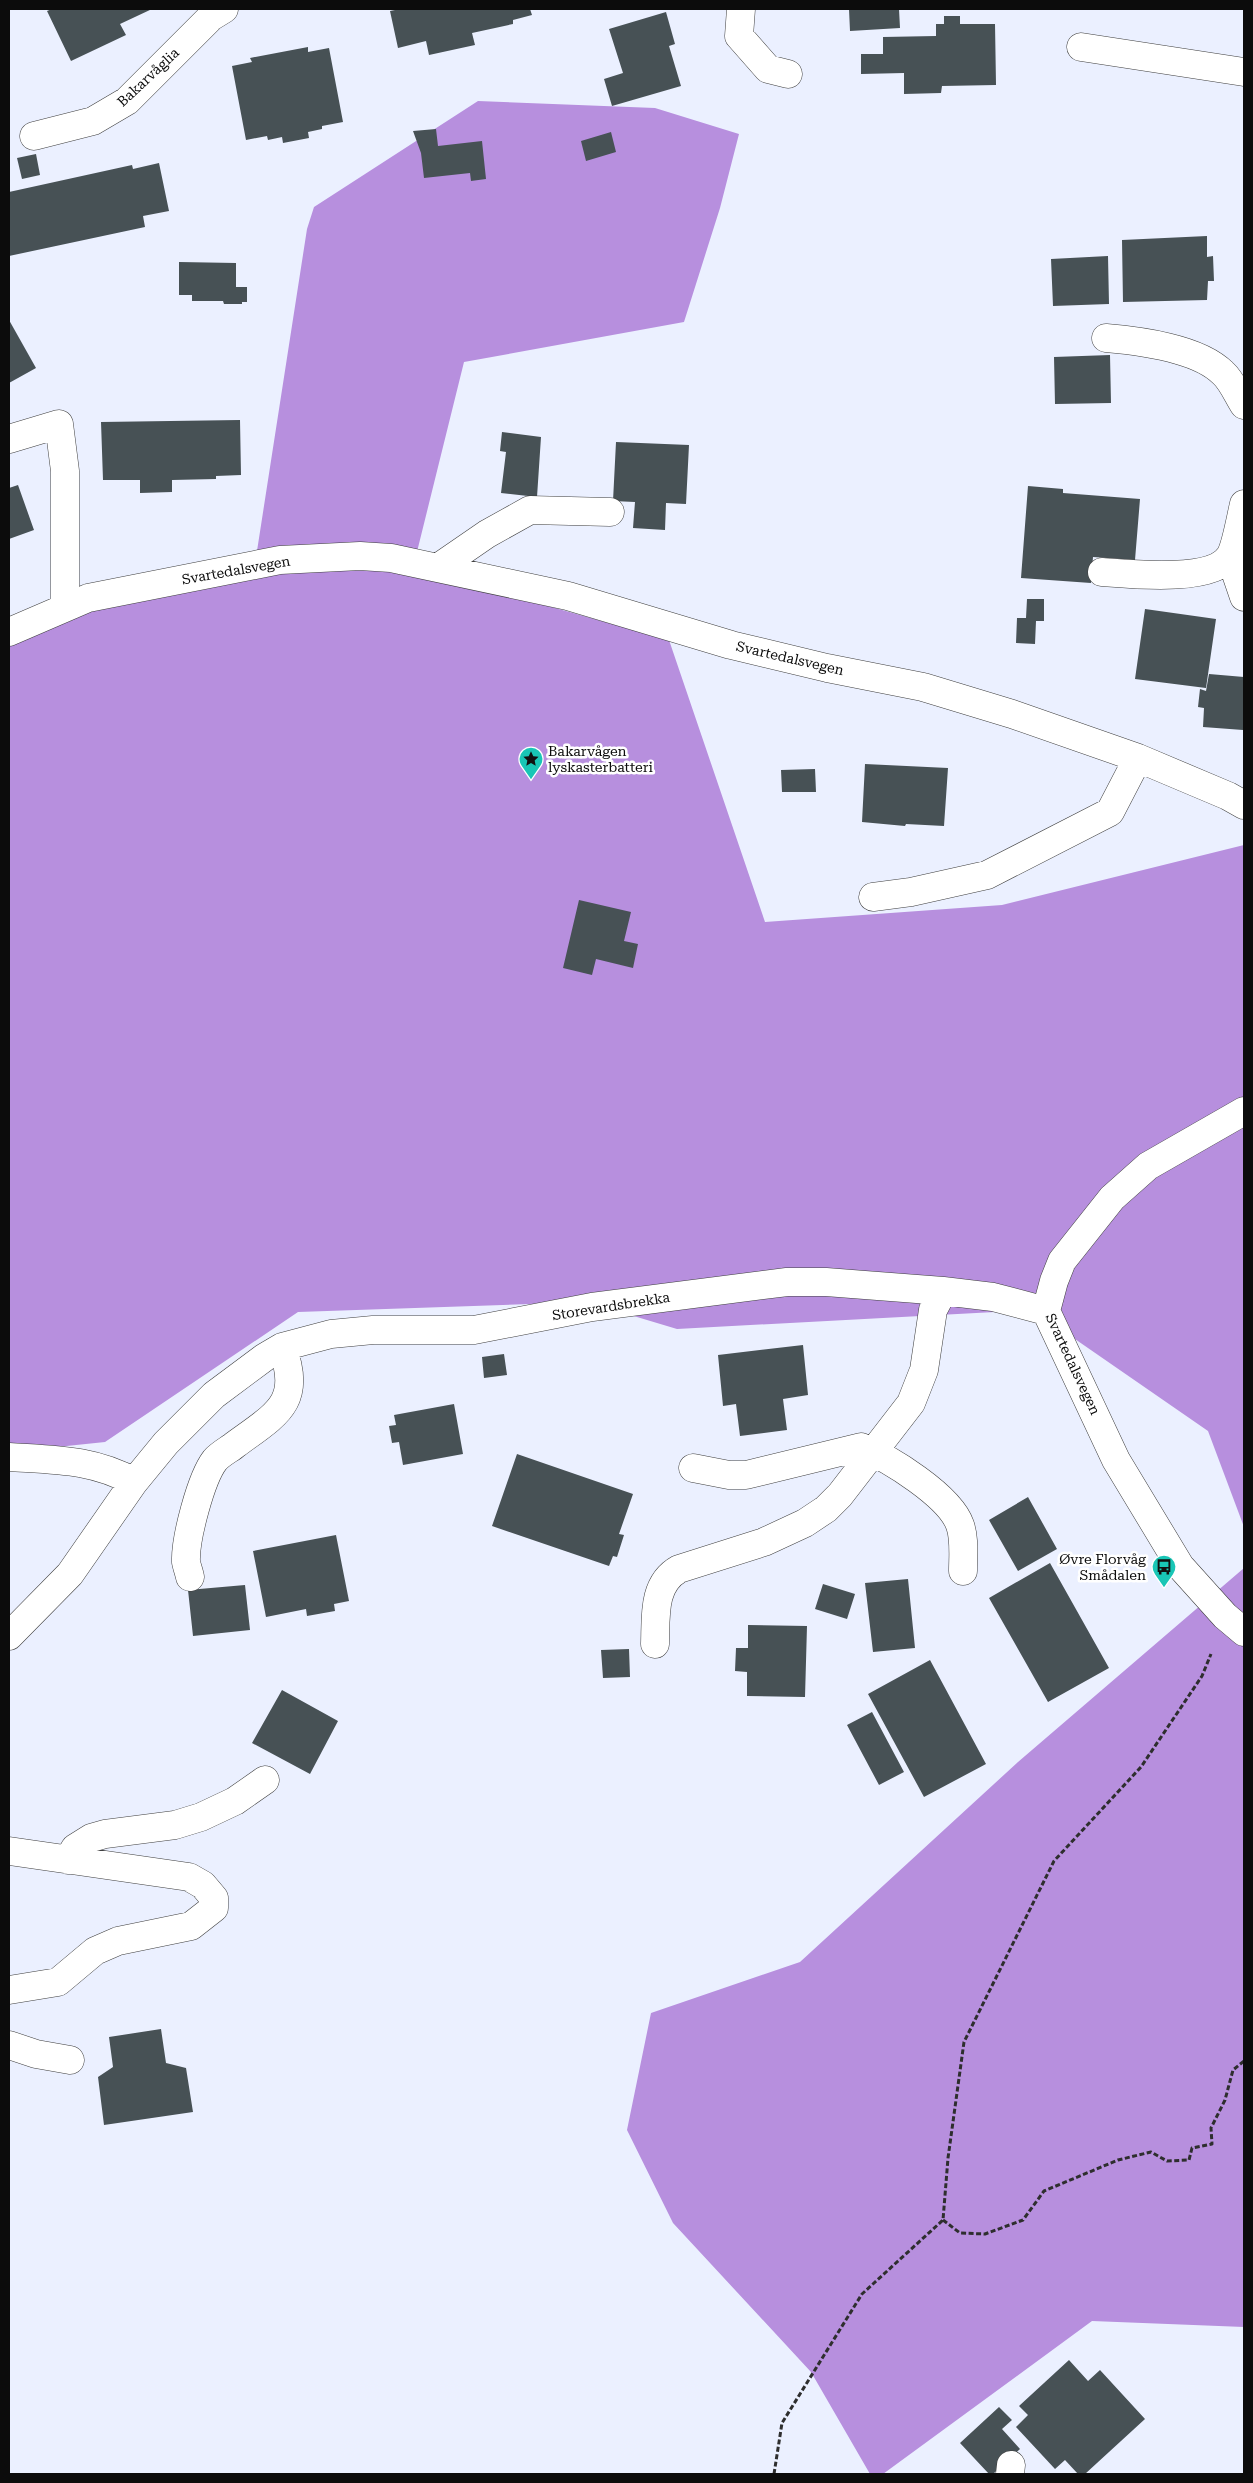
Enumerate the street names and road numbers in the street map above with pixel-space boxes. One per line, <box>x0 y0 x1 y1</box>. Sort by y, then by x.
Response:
street label: Bakarvåglia <box>114 44 183 110</box>
street label: Svartedalsvegen <box>180 553 292 587</box>
street label: Svartedalsvegen <box>735 638 845 678</box>
street label: Storevardsbrekka <box>551 1289 671 1323</box>
street label: Svartedalsvegen <box>1043 1311 1103 1417</box>

